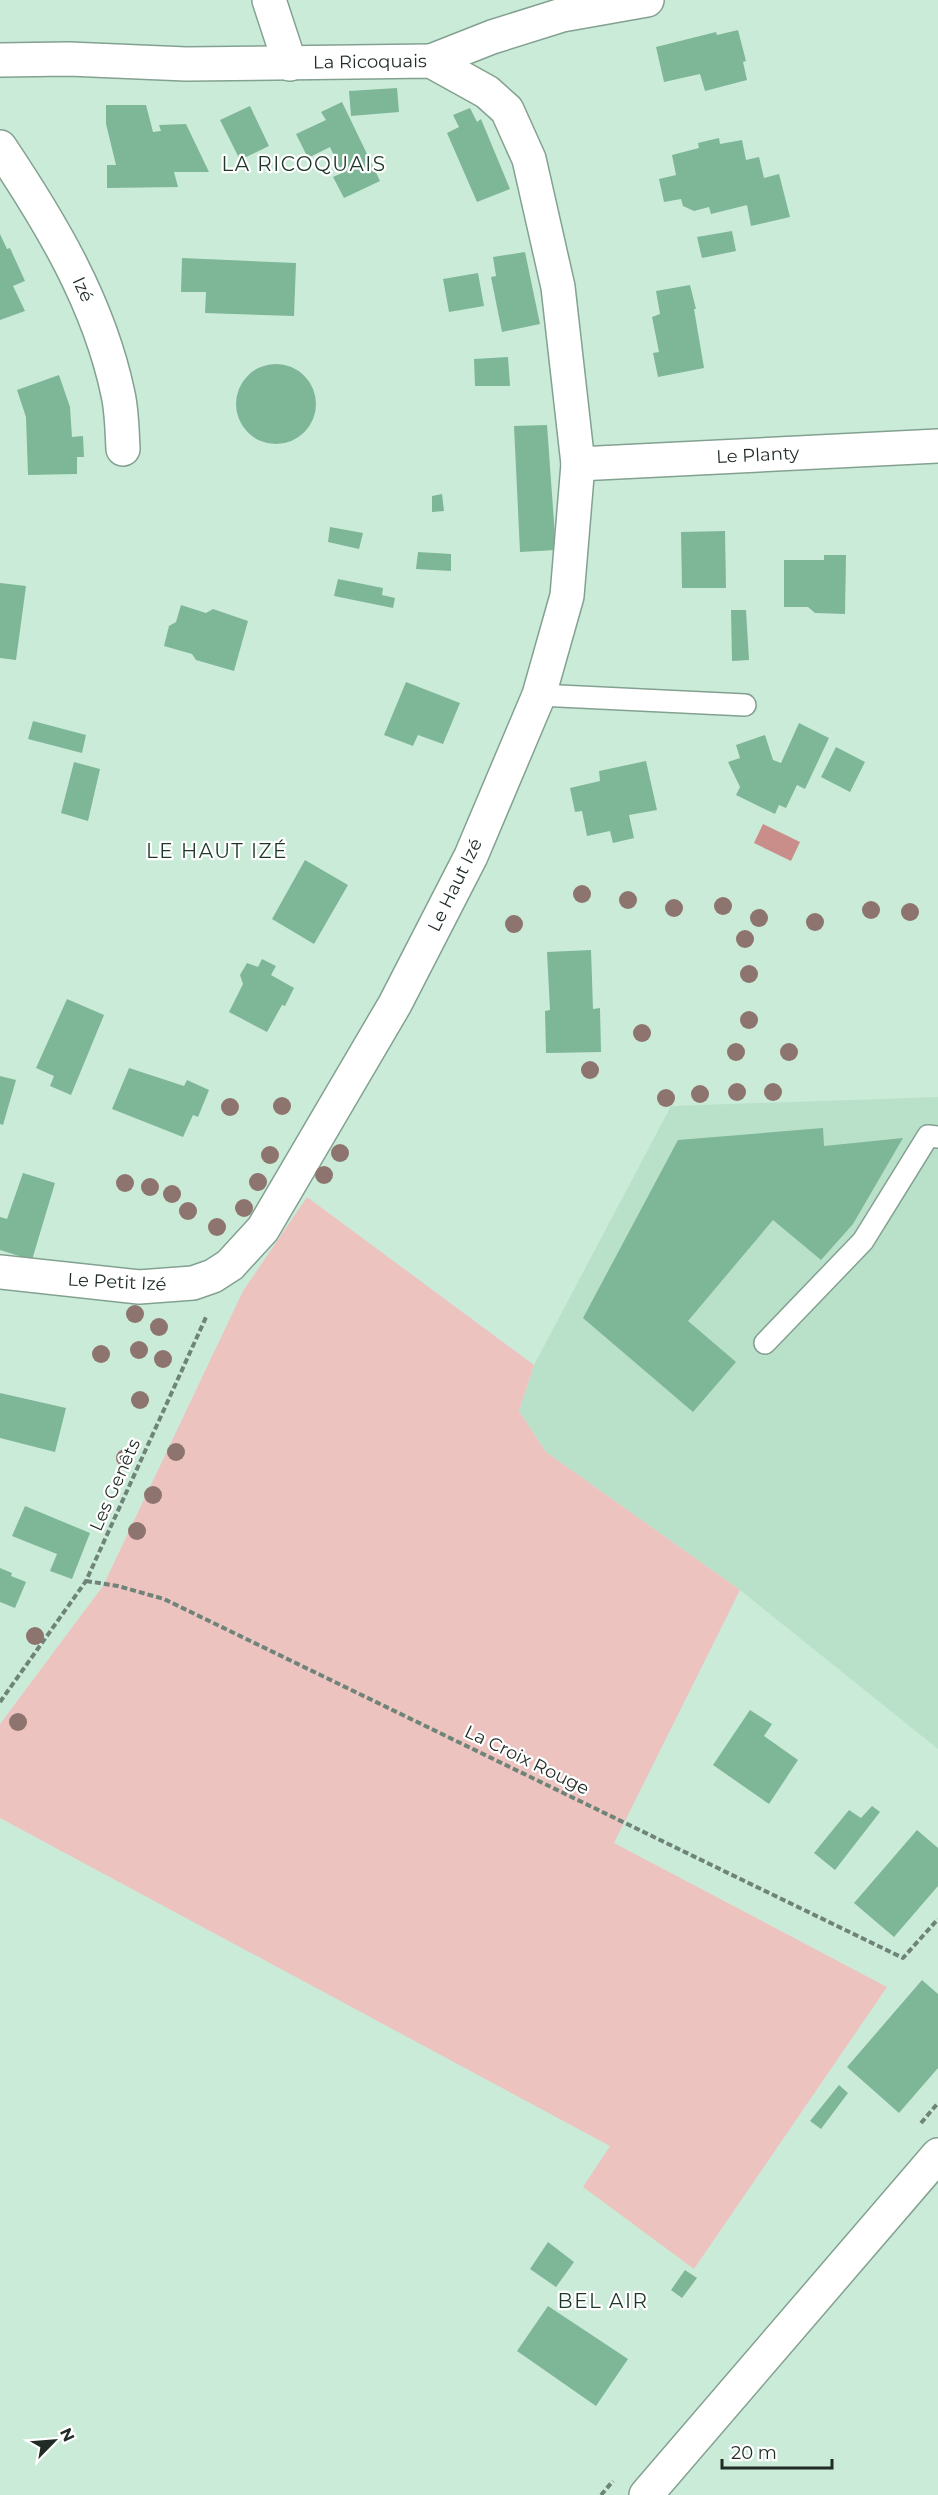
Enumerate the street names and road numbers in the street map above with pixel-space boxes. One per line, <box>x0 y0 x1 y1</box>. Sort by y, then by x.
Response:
street label: La Ricoquais <box>313 50 427 73</box>
street label: Izé <box>68 273 98 306</box>
street label: Le Planty <box>716 442 800 468</box>
street label: Le Haut Izé <box>423 835 487 935</box>
street label: Le Petit Izé <box>67 1268 167 1296</box>
street label: Les Genêts <box>85 1435 145 1535</box>
street label: La Croix Rouge <box>461 1720 593 1800</box>

